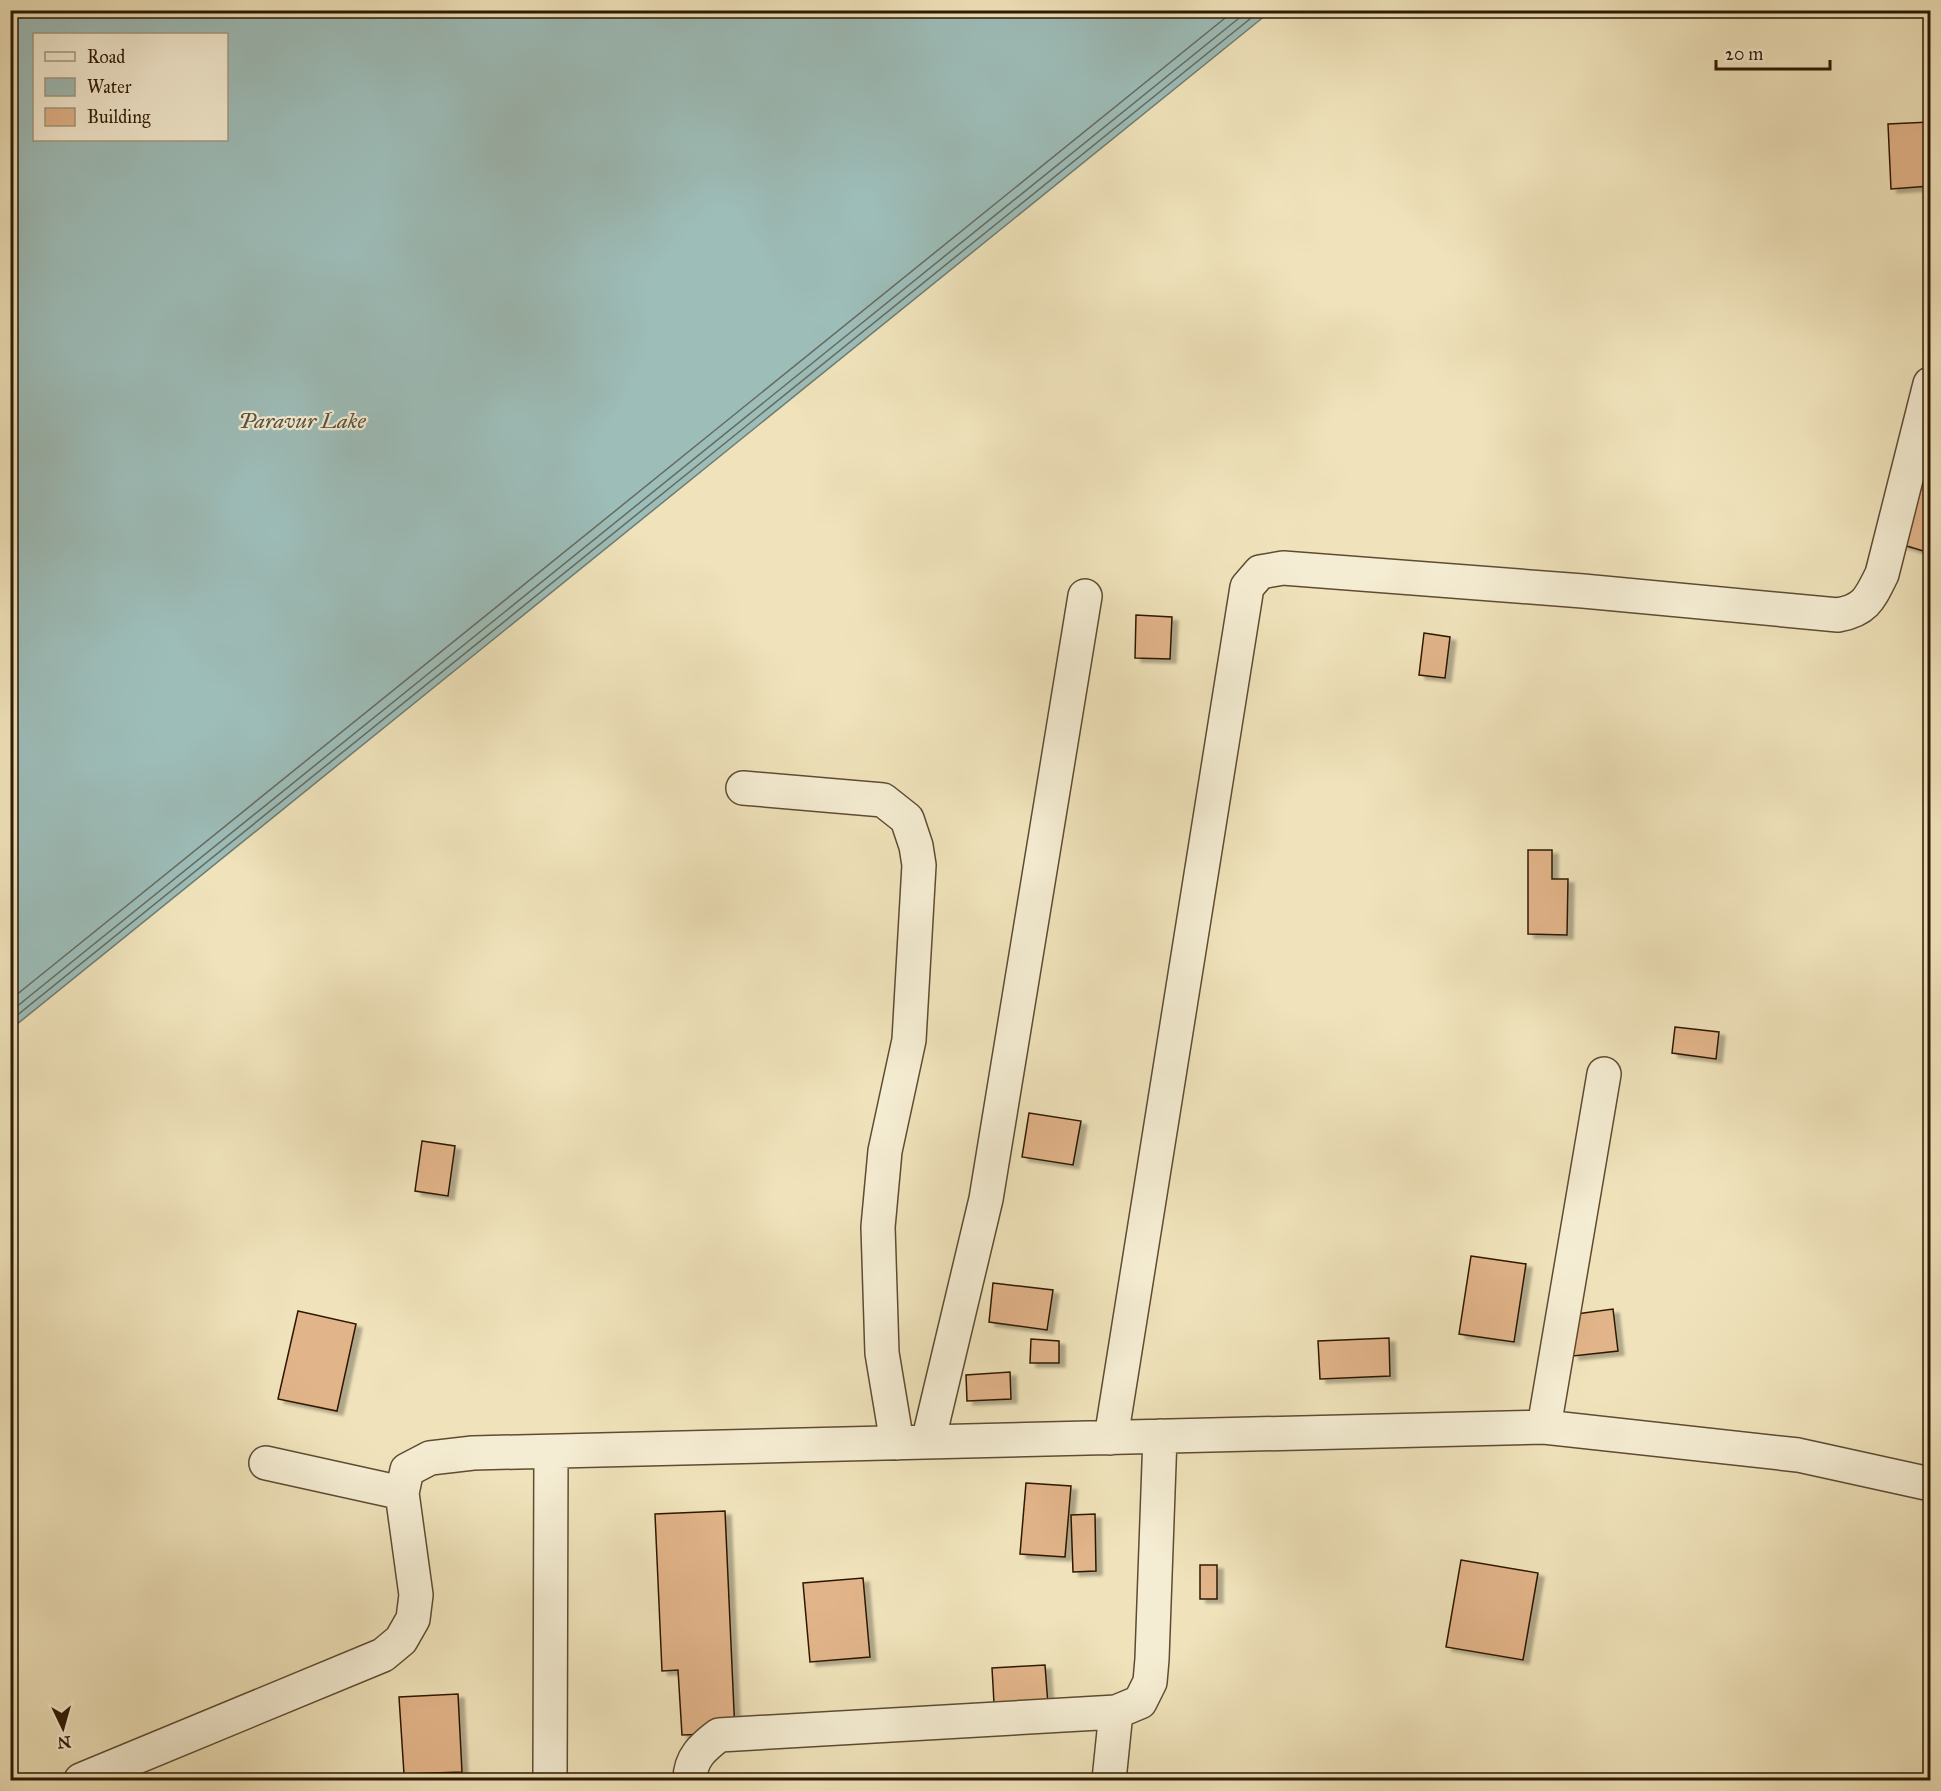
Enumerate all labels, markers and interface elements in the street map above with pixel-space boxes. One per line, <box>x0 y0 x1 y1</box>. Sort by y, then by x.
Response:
legend <box>33 33 228 141</box>
scale bar <box>1716 33 1830 71</box>
text: 20 m <box>1725 43 1763 65</box>
text: Road <box>87 46 125 68</box>
text: Water <box>87 76 132 98</box>
text: Building <box>87 106 151 129</box>
water label: Paravur Lake <box>238 407 366 434</box>
north arrow <box>33 1698 93 1758</box>
text: N <box>56 1732 72 1753</box>

